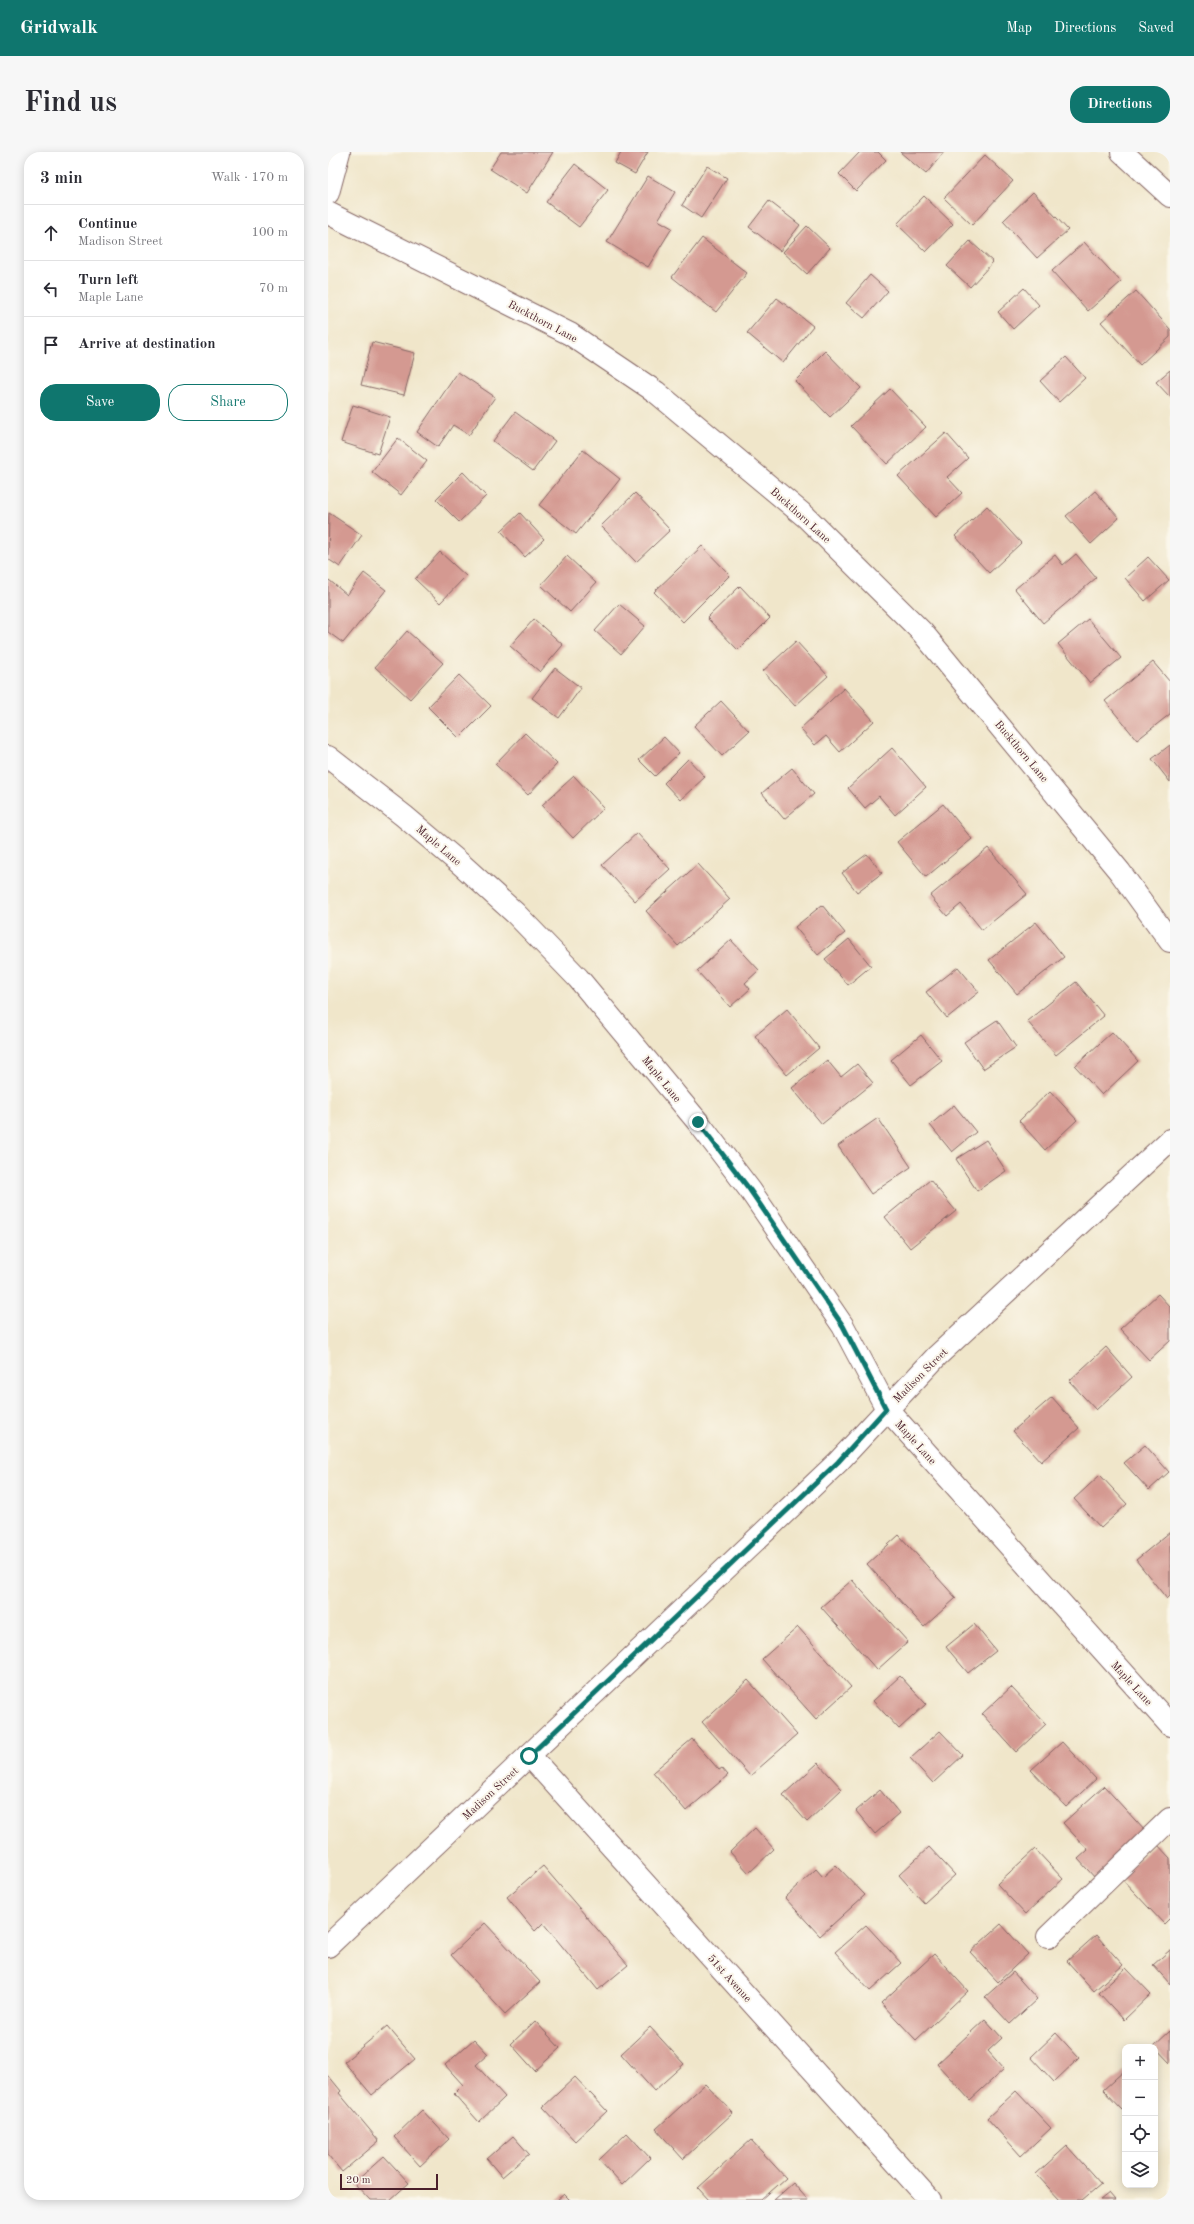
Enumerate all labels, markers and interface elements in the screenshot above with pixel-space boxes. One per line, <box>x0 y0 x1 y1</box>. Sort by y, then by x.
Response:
text: Gridwalk <box>20 19 98 38</box>
text: Map <box>1006 21 1032 35</box>
text: Directions <box>1054 21 1116 35</box>
text: Saved <box>1138 21 1174 35</box>
button: Directions <box>1070 86 1170 123</box>
text: Find us <box>24 90 117 118</box>
text: 3 min <box>40 170 83 187</box>
text: Walk · 170 m <box>211 171 288 184</box>
text: Continue <box>78 217 137 232</box>
icon: ahead <box>40 222 62 244</box>
text: 100 m <box>251 226 288 239</box>
text: Madison Street <box>78 235 163 248</box>
text: Turn left <box>78 273 138 288</box>
icon: left <box>40 278 62 300</box>
text: 70 m <box>259 282 288 295</box>
text: Maple Lane <box>78 291 143 304</box>
street label: Buckthorn Lane <box>506 299 579 345</box>
icon: arrive <box>40 334 62 356</box>
text: Arrive at destination <box>78 337 216 352</box>
button: Save <box>40 384 160 421</box>
button: Share <box>168 384 288 421</box>
street label: Buckthorn Lane <box>768 486 832 546</box>
street label: Buckthorn Lane <box>992 719 1050 785</box>
street label: Maple Lane <box>414 824 462 868</box>
street label: Maple Lane <box>639 1055 682 1105</box>
route end <box>689 1113 707 1131</box>
street label: Madison Street <box>892 1347 950 1405</box>
street label: Maple Lane <box>892 1419 937 1467</box>
street label: Maple Lane <box>1108 1660 1153 1708</box>
route start <box>520 1747 538 1765</box>
street label: Madison Street <box>461 1766 521 1823</box>
street label: 51st Avenue <box>705 1953 753 2005</box>
map controls <box>1122 2044 1158 2188</box>
button: + <box>1122 2044 1158 2080</box>
button: − <box>1122 2080 1158 2116</box>
button: locate <box>1122 2116 1158 2152</box>
button: layers <box>1122 2152 1158 2188</box>
scale bar <box>340 2172 438 2191</box>
text: 20 m <box>346 2175 371 2186</box>

